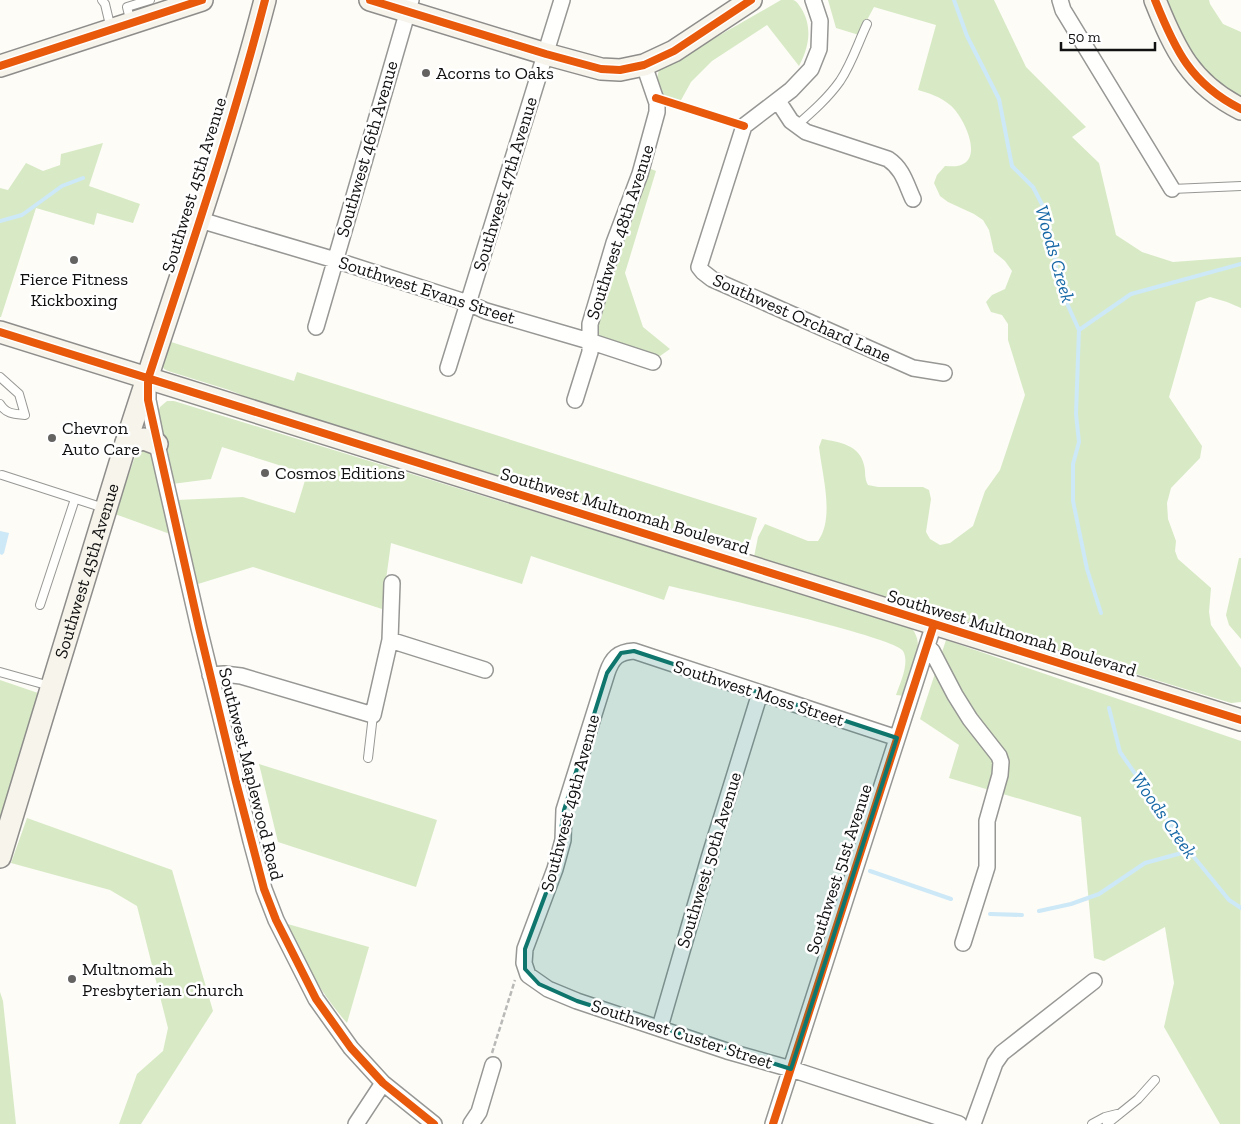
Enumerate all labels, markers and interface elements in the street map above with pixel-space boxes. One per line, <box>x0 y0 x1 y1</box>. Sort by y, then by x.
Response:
scale bar <box>1061 20 1155 52</box>
text: 50 m <box>1068 28 1101 46</box>
street label: Southwest 46th Avenue <box>331 58 403 240</box>
place label: Acorns to Oaks <box>436 62 554 84</box>
marker: Acorns to Oaks <box>420 67 432 79</box>
street label: Southwest 47th Avenue <box>468 94 542 274</box>
street label: Southwest 45th Avenue <box>157 95 231 275</box>
street label: Southwest 48th Avenue <box>581 142 659 322</box>
water label: Woods Creek <box>1030 203 1080 305</box>
street label: Southwest Evans Street <box>336 251 518 329</box>
marker: Fierce Fitness Kickboxing <box>68 254 80 266</box>
place label: Fierce Fitness Kickboxing <box>20 268 128 311</box>
street label: Southwest Orchard Lane <box>710 269 894 367</box>
place label: Chevron Auto Care <box>62 417 140 460</box>
marker: Chevron Auto Care <box>46 432 58 444</box>
place label: Cosmos Editions <box>275 462 405 484</box>
street label: Southwest Multnomah Boulevard <box>498 463 752 559</box>
marker: Cosmos Editions <box>259 467 271 479</box>
street label: Southwest 45th Avenue <box>50 481 124 661</box>
street label: Southwest Multnomah Boulevard <box>885 585 1139 681</box>
street label: Southwest Moss Street <box>671 655 847 731</box>
street label: Southwest Maplewood Road <box>214 666 288 883</box>
street label: Southwest 49th Avenue <box>536 712 604 894</box>
water label: Woods Creek <box>1126 767 1202 863</box>
street label: Southwest 50th Avenue <box>672 769 746 951</box>
street label: Southwest 51st Avenue <box>801 781 877 957</box>
place label: Multnomah Presbyterian Church <box>82 958 243 1001</box>
marker: Multnomah Presbyterian Church <box>66 973 78 985</box>
street label: Southwest Custer Street <box>588 994 776 1074</box>

